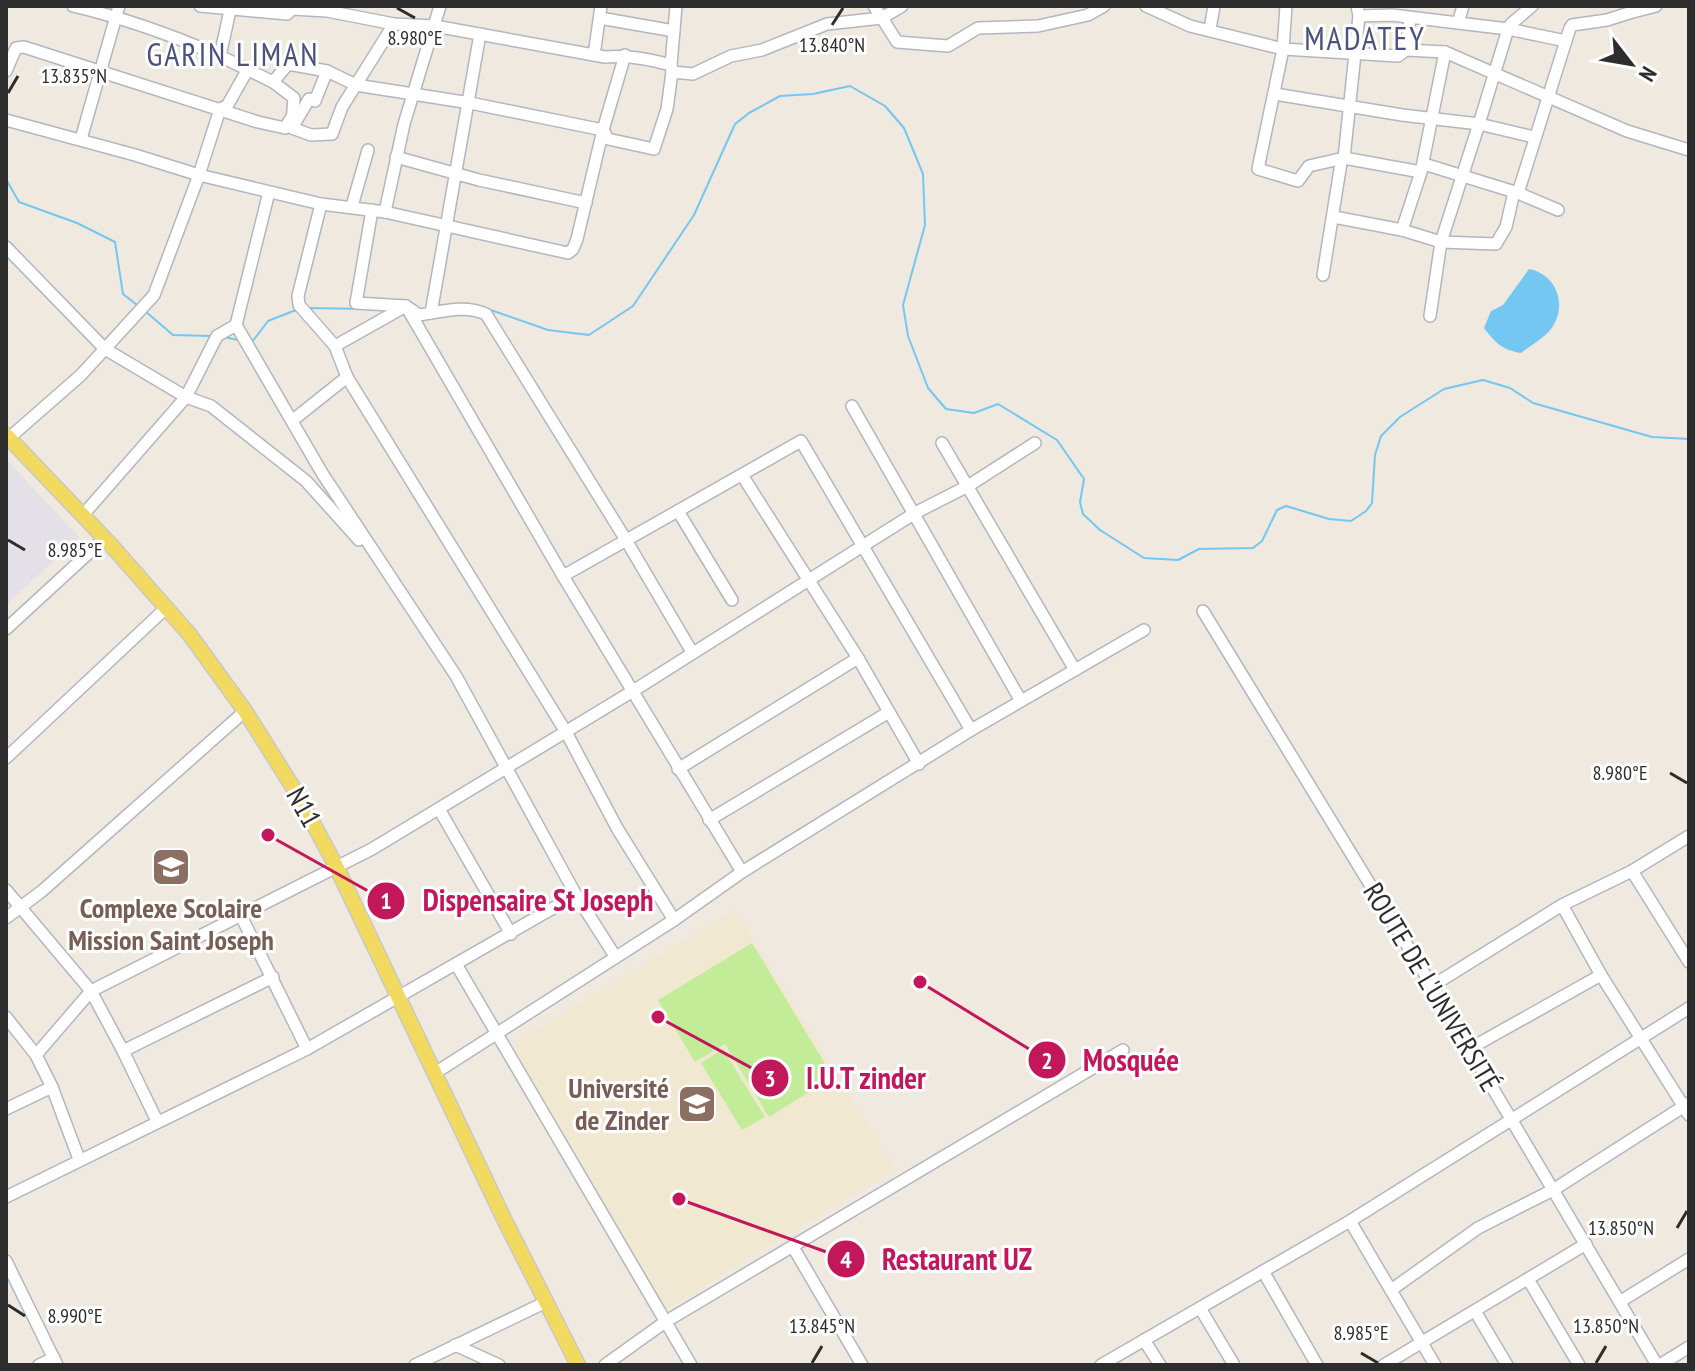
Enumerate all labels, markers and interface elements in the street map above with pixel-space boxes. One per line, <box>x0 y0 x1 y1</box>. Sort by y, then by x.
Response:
district label: MADATEY <box>1304 17 1426 59</box>
north arrow <box>1591 24 1671 104</box>
text: 8.980°E <box>388 25 442 51</box>
text: 13.840°N <box>799 32 865 58</box>
district label: GARIN LIMAN <box>146 33 320 75</box>
text: N <box>1633 62 1663 87</box>
text: 13.835°N <box>41 63 107 89</box>
text: 8.985°E <box>48 537 102 563</box>
text: 8.980°E <box>1593 760 1647 786</box>
street label: N11 <box>278 780 330 833</box>
school or university icon: Complexe Scolaire Mission Saint Joseph <box>150 846 192 888</box>
callout: Dispensaire St Joseph <box>366 874 669 928</box>
street label: ROUTE DE L'UNIVERSITÉ <box>1355 876 1509 1098</box>
text: Dispensaire St Joseph <box>423 880 653 919</box>
text: 1 <box>380 885 392 916</box>
place label: Complexe Scolaire Mission Saint Joseph <box>68 889 274 958</box>
callout: Mosquée <box>1027 1033 1195 1087</box>
text: Mosquée <box>1083 1040 1179 1079</box>
text: 2 <box>1041 1045 1053 1076</box>
callout: I.U.T zinder <box>750 1051 942 1105</box>
text: I.U.T zinder <box>806 1058 926 1097</box>
text: 3 <box>764 1063 776 1094</box>
place label: Université de Zinder <box>568 1069 670 1138</box>
school or university icon: Université de Zinder <box>676 1083 718 1125</box>
text: 13.850°N <box>1588 1215 1654 1241</box>
callout: Restaurant UZ <box>826 1232 1048 1286</box>
text: Restaurant UZ <box>882 1239 1032 1278</box>
text: 4 <box>840 1244 852 1275</box>
text: 8.990°E <box>48 1303 102 1329</box>
text: 13.845°N <box>789 1313 855 1339</box>
text: 13.850°N <box>1573 1313 1639 1339</box>
text: 8.985°E <box>1334 1320 1388 1346</box>

